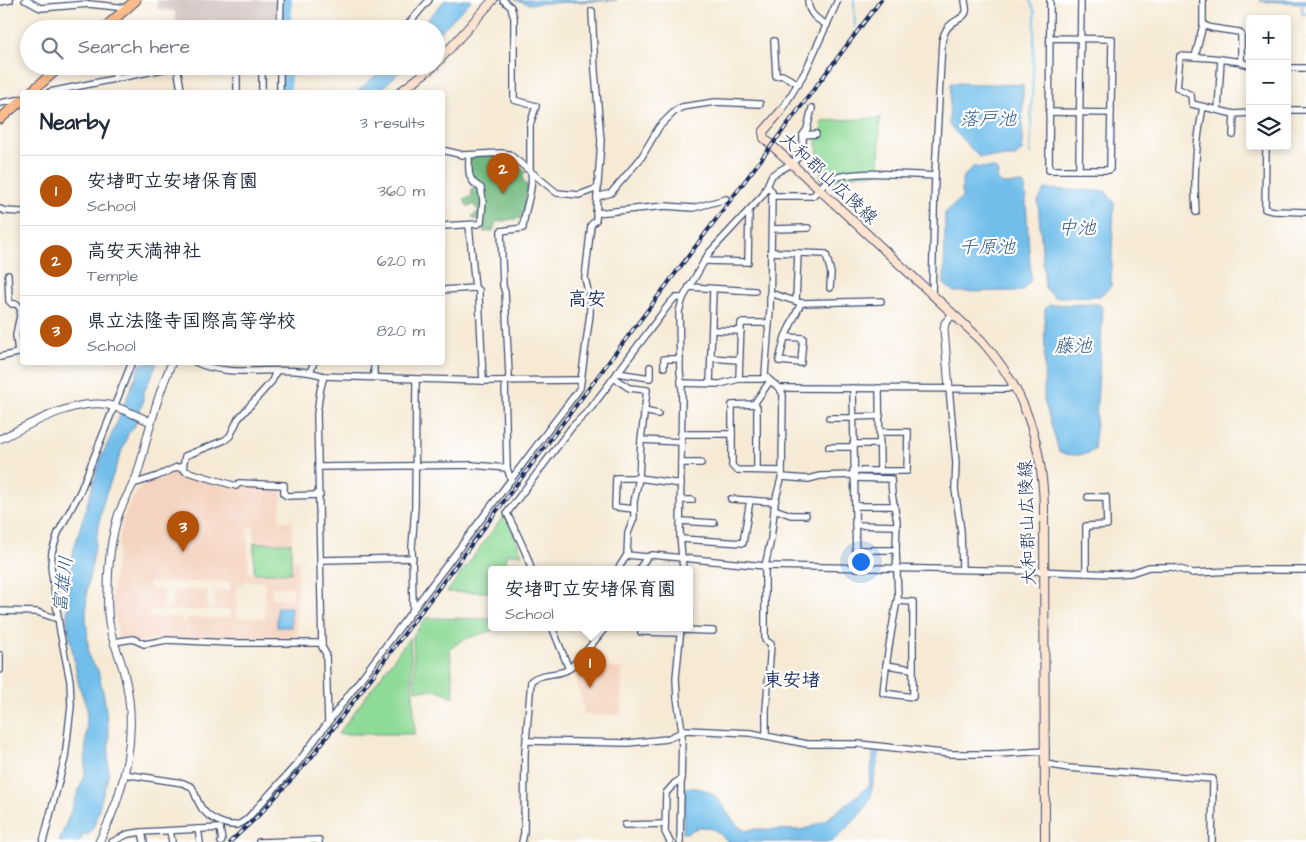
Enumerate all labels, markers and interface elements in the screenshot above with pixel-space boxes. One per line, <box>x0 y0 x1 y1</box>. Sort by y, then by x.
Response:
map controls <box>1246 15 1291 150</box>
button: + <box>1246 15 1291 60</box>
search box <box>20 20 445 75</box>
icon: search <box>38 34 66 62</box>
text: Search here <box>78 34 190 61</box>
button: − <box>1246 60 1291 105</box>
button: layers <box>1246 105 1291 150</box>
water label: 落戸池 <box>959 106 1017 133</box>
text: Nearby <box>40 108 110 137</box>
text: 3 results <box>360 112 425 134</box>
street label: 大和郡山広陵線 <box>774 126 883 230</box>
pin: 2 <box>487 153 519 194</box>
text: 安堵町立安堵保育園 <box>87 168 258 195</box>
text: 1 <box>55 180 57 202</box>
text: 360 m <box>378 180 425 202</box>
text: School <box>87 195 136 217</box>
water label: 中池 <box>1058 215 1097 242</box>
water label: 千原池 <box>958 234 1016 261</box>
text: 高安天満神社 <box>87 238 201 265</box>
text: 2 <box>51 250 61 272</box>
text: 620 m <box>377 250 425 272</box>
text: Temple <box>87 265 138 287</box>
district label: 高安 <box>568 286 606 313</box>
text: 県立法隆寺国際高等学校 <box>87 308 296 335</box>
text: 3 <box>52 320 60 342</box>
text: 820 m <box>377 320 425 342</box>
water label: 藤池 <box>1054 333 1093 360</box>
text: School <box>87 335 136 357</box>
street label: 大和郡山広陵線 <box>1013 460 1042 586</box>
pin: 3 <box>167 511 199 552</box>
your location <box>848 549 874 575</box>
water label: 富雄川 <box>47 554 80 614</box>
popup <box>488 566 693 631</box>
text: 安堵町立安堵保育園 <box>505 576 676 603</box>
text: School <box>505 603 554 625</box>
pin: 1 <box>574 647 606 688</box>
district label: 東安堵 <box>763 667 821 694</box>

